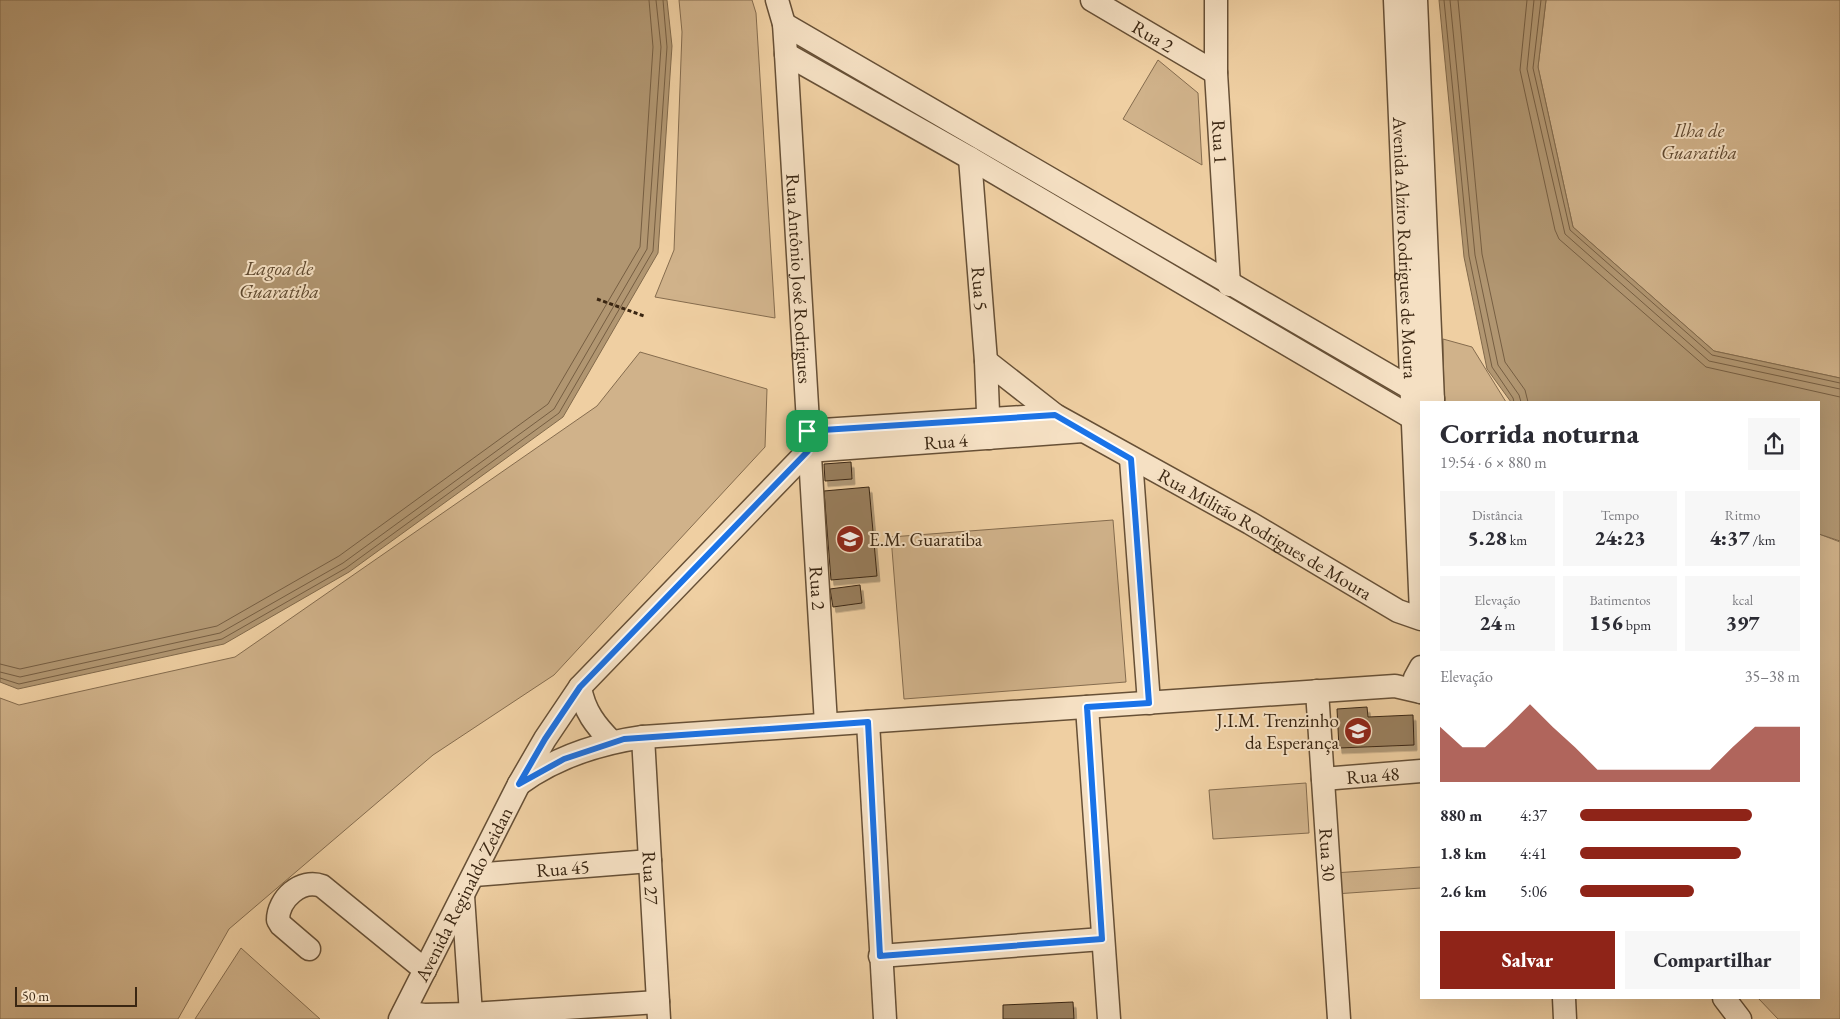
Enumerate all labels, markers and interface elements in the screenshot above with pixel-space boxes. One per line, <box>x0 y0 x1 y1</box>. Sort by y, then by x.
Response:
street label: Rua 2 <box>1128 14 1178 58</box>
street label: Avenida Alziro Rodrigues de Moura <box>1387 115 1423 380</box>
park label: Ilha de Guaratiba <box>1661 118 1737 165</box>
street label: Rua 1 <box>1206 119 1234 165</box>
street label: Rua Antônio José Rodrigues <box>780 173 818 384</box>
water label: Lagoa de Guaratiba <box>239 255 319 304</box>
street label: Rua 5 <box>966 266 994 312</box>
pin <box>786 410 828 452</box>
text: Corrida noturna <box>1440 415 1639 451</box>
icon: arrive <box>793 417 821 445</box>
button: share <box>1748 418 1800 470</box>
street label: Rua 4 <box>923 427 969 456</box>
text: 19:54 · 6 × 880 m <box>1440 452 1547 473</box>
street label: Rua Militão Rodrigues de Moura <box>1154 463 1377 606</box>
text: Distância <box>1472 506 1523 524</box>
text: Tempo <box>1601 506 1639 524</box>
text: Ritmo <box>1725 506 1760 524</box>
school or university icon: E.M. Guaratiba <box>835 524 865 554</box>
text: 5.28 <box>1468 524 1507 551</box>
text: 24:23 <box>1594 524 1646 551</box>
text: 4:37 <box>1710 524 1750 551</box>
place label: E.M. Guaratiba <box>869 527 983 552</box>
text: km <box>1507 531 1527 549</box>
text: /km <box>1750 531 1776 549</box>
street label: Rua 2 <box>804 565 831 611</box>
text: Elevação <box>1474 591 1520 609</box>
text: Batimentos <box>1589 591 1651 609</box>
text: kcal <box>1732 591 1753 609</box>
text: 24 <box>1479 609 1502 636</box>
text: 156 <box>1589 609 1623 636</box>
text: 397 <box>1726 609 1760 636</box>
text: m <box>1502 616 1516 634</box>
text: bpm <box>1623 616 1651 634</box>
text: Elevação <box>1440 666 1493 687</box>
text: 35–38 m <box>1745 666 1800 687</box>
place label: J.I.M. Trenzinho da Esperança <box>1214 708 1339 755</box>
school or university icon: J.I.M. Trenzinho da Esperança <box>1343 716 1373 746</box>
street label: Rua 48 <box>1345 761 1400 790</box>
street label: Avenida Reginaldo Zeidan <box>409 803 518 987</box>
text: 880 m <box>1440 805 1482 826</box>
text: 4:37 <box>1520 805 1547 826</box>
street label: Rua 30 <box>1313 827 1342 882</box>
text: 1.8 km <box>1440 843 1486 864</box>
text: 4:41 <box>1520 843 1547 864</box>
street label: Rua 27 <box>637 851 665 906</box>
street label: Rua 45 <box>535 854 590 883</box>
text: 2.6 km <box>1440 881 1486 902</box>
text: 5:06 <box>1520 881 1547 902</box>
button: Salvar <box>1440 931 1615 989</box>
button: Compartilhar <box>1625 931 1800 989</box>
scale bar <box>15 984 138 1007</box>
text: 50 m <box>22 987 49 1005</box>

